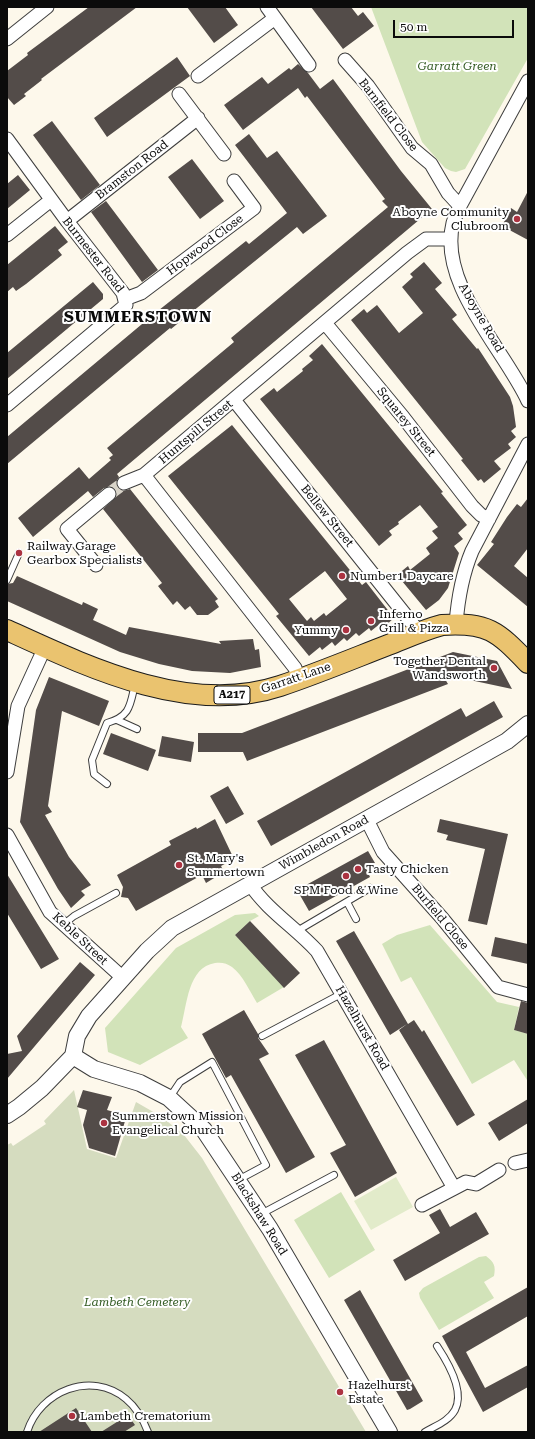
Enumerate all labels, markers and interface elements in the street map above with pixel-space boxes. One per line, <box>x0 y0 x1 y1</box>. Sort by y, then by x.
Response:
scale bar <box>395 12 516 38</box>
text: 50 m <box>400 20 427 34</box>
park label: Garratt Green <box>417 59 497 73</box>
street label: Barnfield Close <box>355 76 421 154</box>
street label: Bramston Road <box>93 137 171 203</box>
place label: Aboyne Community Clubroom <box>393 205 509 233</box>
street label: Hopwood Close <box>164 212 246 278</box>
street label: Burmester Road <box>59 214 127 296</box>
marker: Aboyne Community Clubroom <box>512 214 522 224</box>
street label: Aboyne Road <box>455 281 507 355</box>
district label: SUMMERSTOWN <box>64 307 212 327</box>
street label: Squarey Street <box>374 384 438 460</box>
street label: Huntspill Street <box>156 397 236 467</box>
street label: Bellew Street <box>298 482 356 550</box>
place label: Railway Garage Gearbox Specialists <box>27 539 142 567</box>
marker: Railway Garage Gearbox Specialists <box>14 548 24 558</box>
place label: Number1 Daycare <box>350 569 454 583</box>
marker: Number1 Daycare <box>337 571 347 581</box>
place label: Inferno Grill & Pizza <box>379 607 449 635</box>
marker: Inferno Grill & Pizza <box>366 616 376 626</box>
place label: Yummy <box>294 623 338 637</box>
marker: Yummy <box>341 625 351 635</box>
place label: Together Dental Wandsworth <box>393 654 486 682</box>
street label: Garratt Lane <box>259 659 333 697</box>
marker: Together Dental Wandsworth <box>489 663 499 673</box>
road number: A217 <box>214 686 250 704</box>
street label: Wimbledon Road <box>277 812 371 874</box>
place label: St. Mary's Summertown <box>187 851 265 879</box>
marker: St. Mary's Summertown <box>174 860 184 870</box>
place label: Tasty Chicken <box>366 862 449 876</box>
marker: Tasty Chicken <box>353 864 363 874</box>
marker: SPM Food & Wine <box>341 871 351 881</box>
street label: Burfield Close <box>408 881 472 953</box>
place label: SPM Food & Wine <box>294 883 398 897</box>
street label: Keble Street <box>49 910 111 968</box>
street label: Hazelhurst Road <box>332 983 392 1073</box>
place label: Summerstown Mission Evangelical Church <box>112 1109 244 1137</box>
marker: Summerstown Mission Evangelical Church <box>99 1118 109 1128</box>
street label: Blackshaw Road <box>228 1170 290 1258</box>
park label: Lambeth Cemetery <box>84 1295 190 1309</box>
place label: Hazelhurst Estate <box>348 1378 410 1406</box>
marker: Hazelhurst Estate <box>335 1387 345 1397</box>
place label: Lambeth Crematorium <box>80 1409 211 1423</box>
marker: Lambeth Crematorium <box>67 1411 77 1421</box>

